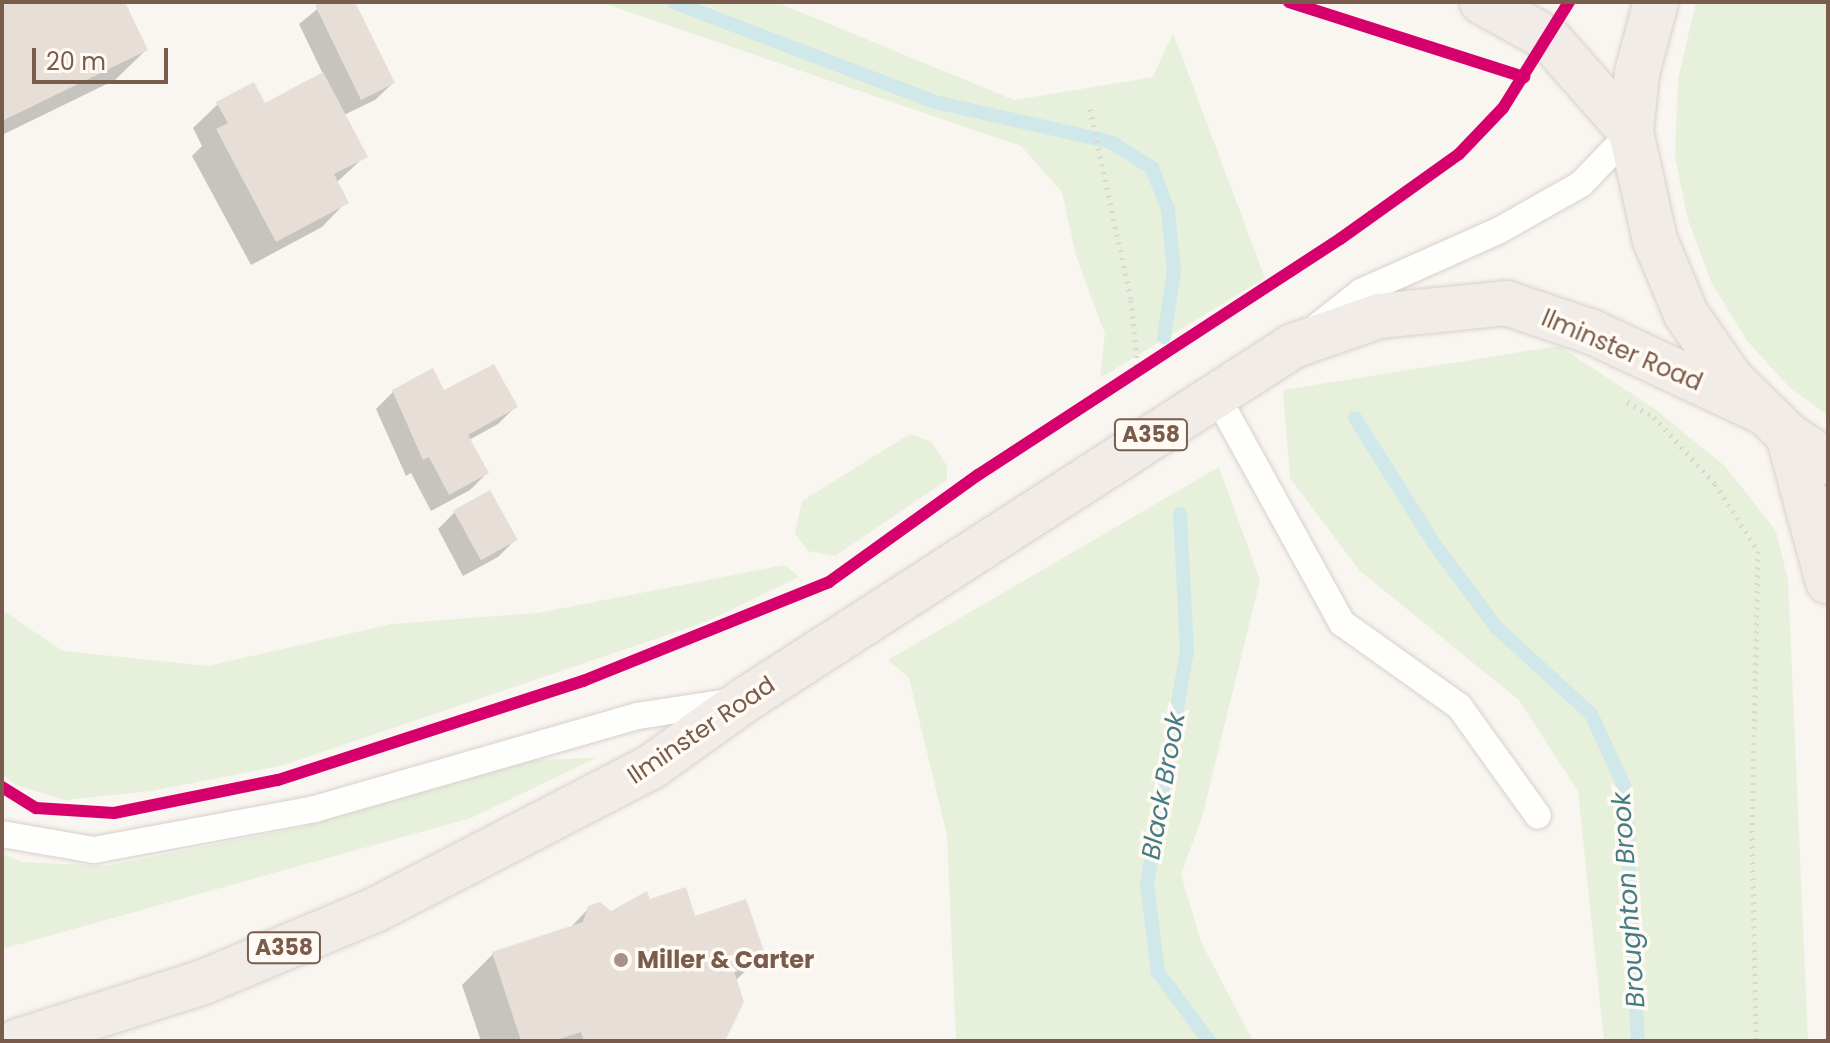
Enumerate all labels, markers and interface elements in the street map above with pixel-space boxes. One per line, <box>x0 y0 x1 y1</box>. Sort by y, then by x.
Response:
scale bar <box>36 32 172 82</box>
text: 20 m <box>46 45 106 78</box>
street label: Ilminster Road <box>1537 303 1707 397</box>
road number: A358 <box>1113 417 1189 453</box>
street label: Ilminster Road <box>622 670 780 790</box>
water label: Black Brook <box>1136 710 1192 862</box>
water label: Broughton Brook <box>1606 791 1652 1009</box>
road number: A358 <box>246 930 322 966</box>
place label: Miller & Carter <box>637 946 814 974</box>
marker: Miller & Carter <box>612 951 630 969</box>

